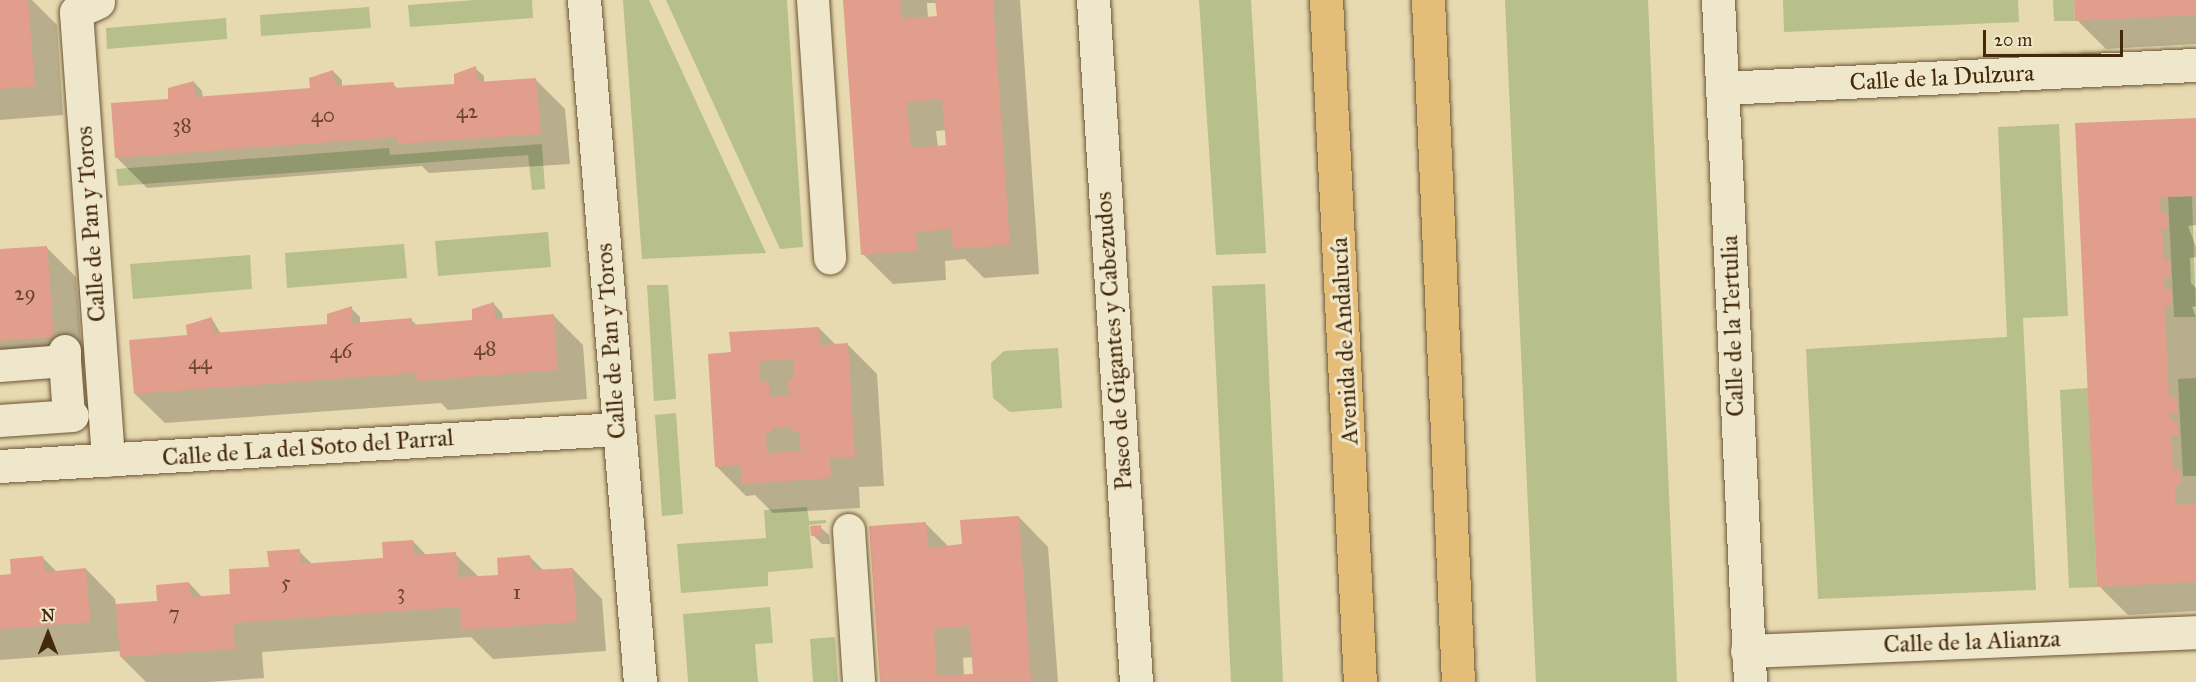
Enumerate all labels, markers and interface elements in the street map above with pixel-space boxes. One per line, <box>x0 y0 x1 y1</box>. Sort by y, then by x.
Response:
scale bar <box>1986 18 2126 56</box>
text: 20 m <box>1994 29 2032 51</box>
street label: Calle de la Dulzura <box>1849 59 2035 97</box>
house number: 42 <box>456 98 478 124</box>
house number: 40 <box>311 102 335 128</box>
house number: 38 <box>172 112 192 138</box>
street label: Calle de Pan y Toros <box>70 125 112 323</box>
street label: Paseo de Gigantes y Cabezudos <box>1089 191 1139 491</box>
street label: Calle de la Tertulia <box>1715 235 1751 417</box>
street label: Avenida de Andalucía <box>1325 236 1365 446</box>
street label: Calle de Pan y Toros <box>590 242 632 440</box>
house number: 29 <box>14 280 36 306</box>
house number: 48 <box>474 335 496 361</box>
house number: 46 <box>330 338 352 364</box>
house number: 44 <box>188 349 212 375</box>
street label: Calle de La del Soto del Parral <box>161 423 455 473</box>
house number: 5 <box>281 569 291 595</box>
house number: 3 <box>397 579 405 605</box>
house number: 1 <box>513 579 521 605</box>
house number: 7 <box>168 600 180 626</box>
north arrow <box>18 604 78 664</box>
text: N <box>41 606 55 625</box>
street label: Calle de la Alianza <box>1883 625 2061 659</box>

